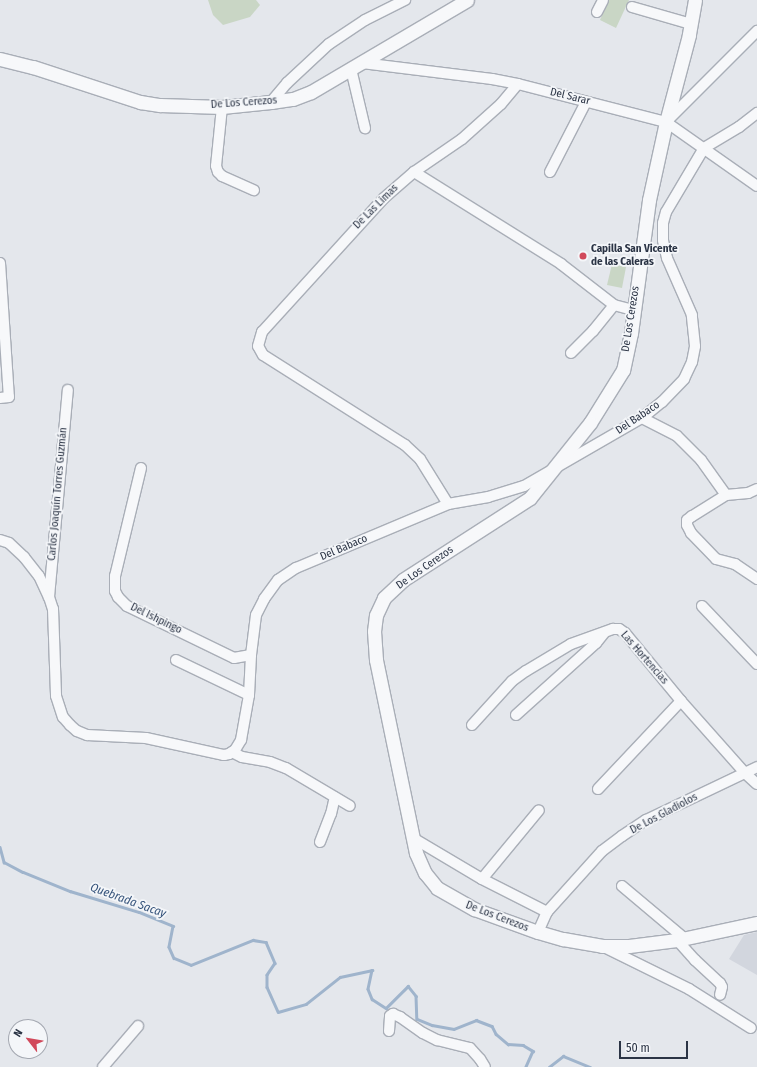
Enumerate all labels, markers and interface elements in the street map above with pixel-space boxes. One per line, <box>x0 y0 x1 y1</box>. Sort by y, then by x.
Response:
street label: Del Sarar <box>549 86 591 108</box>
street label: De Los Cerezos <box>210 94 278 112</box>
street label: De Las Limas <box>351 182 401 232</box>
place label: Capilla San Vicente de las Caleras <box>591 243 678 269</box>
marker: Capilla San Vicente de las Caleras <box>578 251 588 261</box>
street label: De Los Cerezos <box>619 285 643 353</box>
street label: Del Babaco <box>614 399 662 437</box>
street label: Carlos Joaquín Torres Guzmán <box>46 427 70 561</box>
street label: Del Babaco <box>318 532 370 564</box>
street label: De Los Cerezos <box>394 544 456 592</box>
street label: Del Ishpingo <box>128 601 184 637</box>
street label: Las Hortencias <box>617 629 671 687</box>
street label: De Los Gladiolos <box>628 791 700 837</box>
water label: Quebrada Sacay <box>88 881 168 921</box>
street label: De Los Cerezos <box>464 899 530 935</box>
north arrow <box>8 1019 48 1059</box>
text: N <box>11 1027 25 1039</box>
scale bar <box>621 1033 690 1059</box>
text: 50 m <box>626 1041 650 1055</box>

